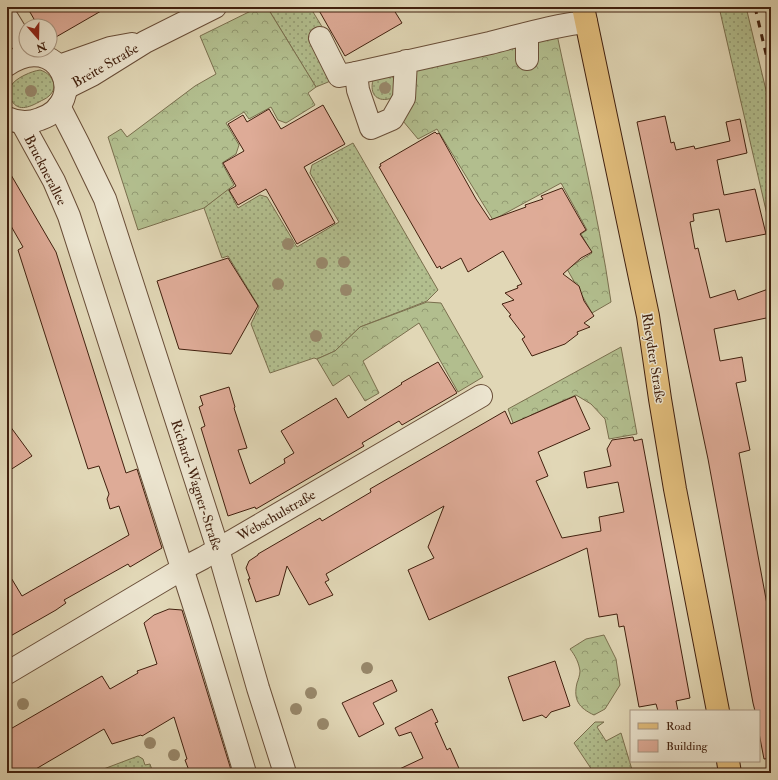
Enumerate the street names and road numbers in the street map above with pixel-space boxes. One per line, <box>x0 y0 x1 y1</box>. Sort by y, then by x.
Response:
street label: Breite Straße <box>69 40 142 91</box>
street label: Brucknerallee <box>21 132 71 208</box>
street label: Rheydter Straße <box>637 312 669 405</box>
street label: Richard-Wagner-Straße <box>167 417 226 553</box>
street label: Webschulstraße <box>233 486 319 545</box>

